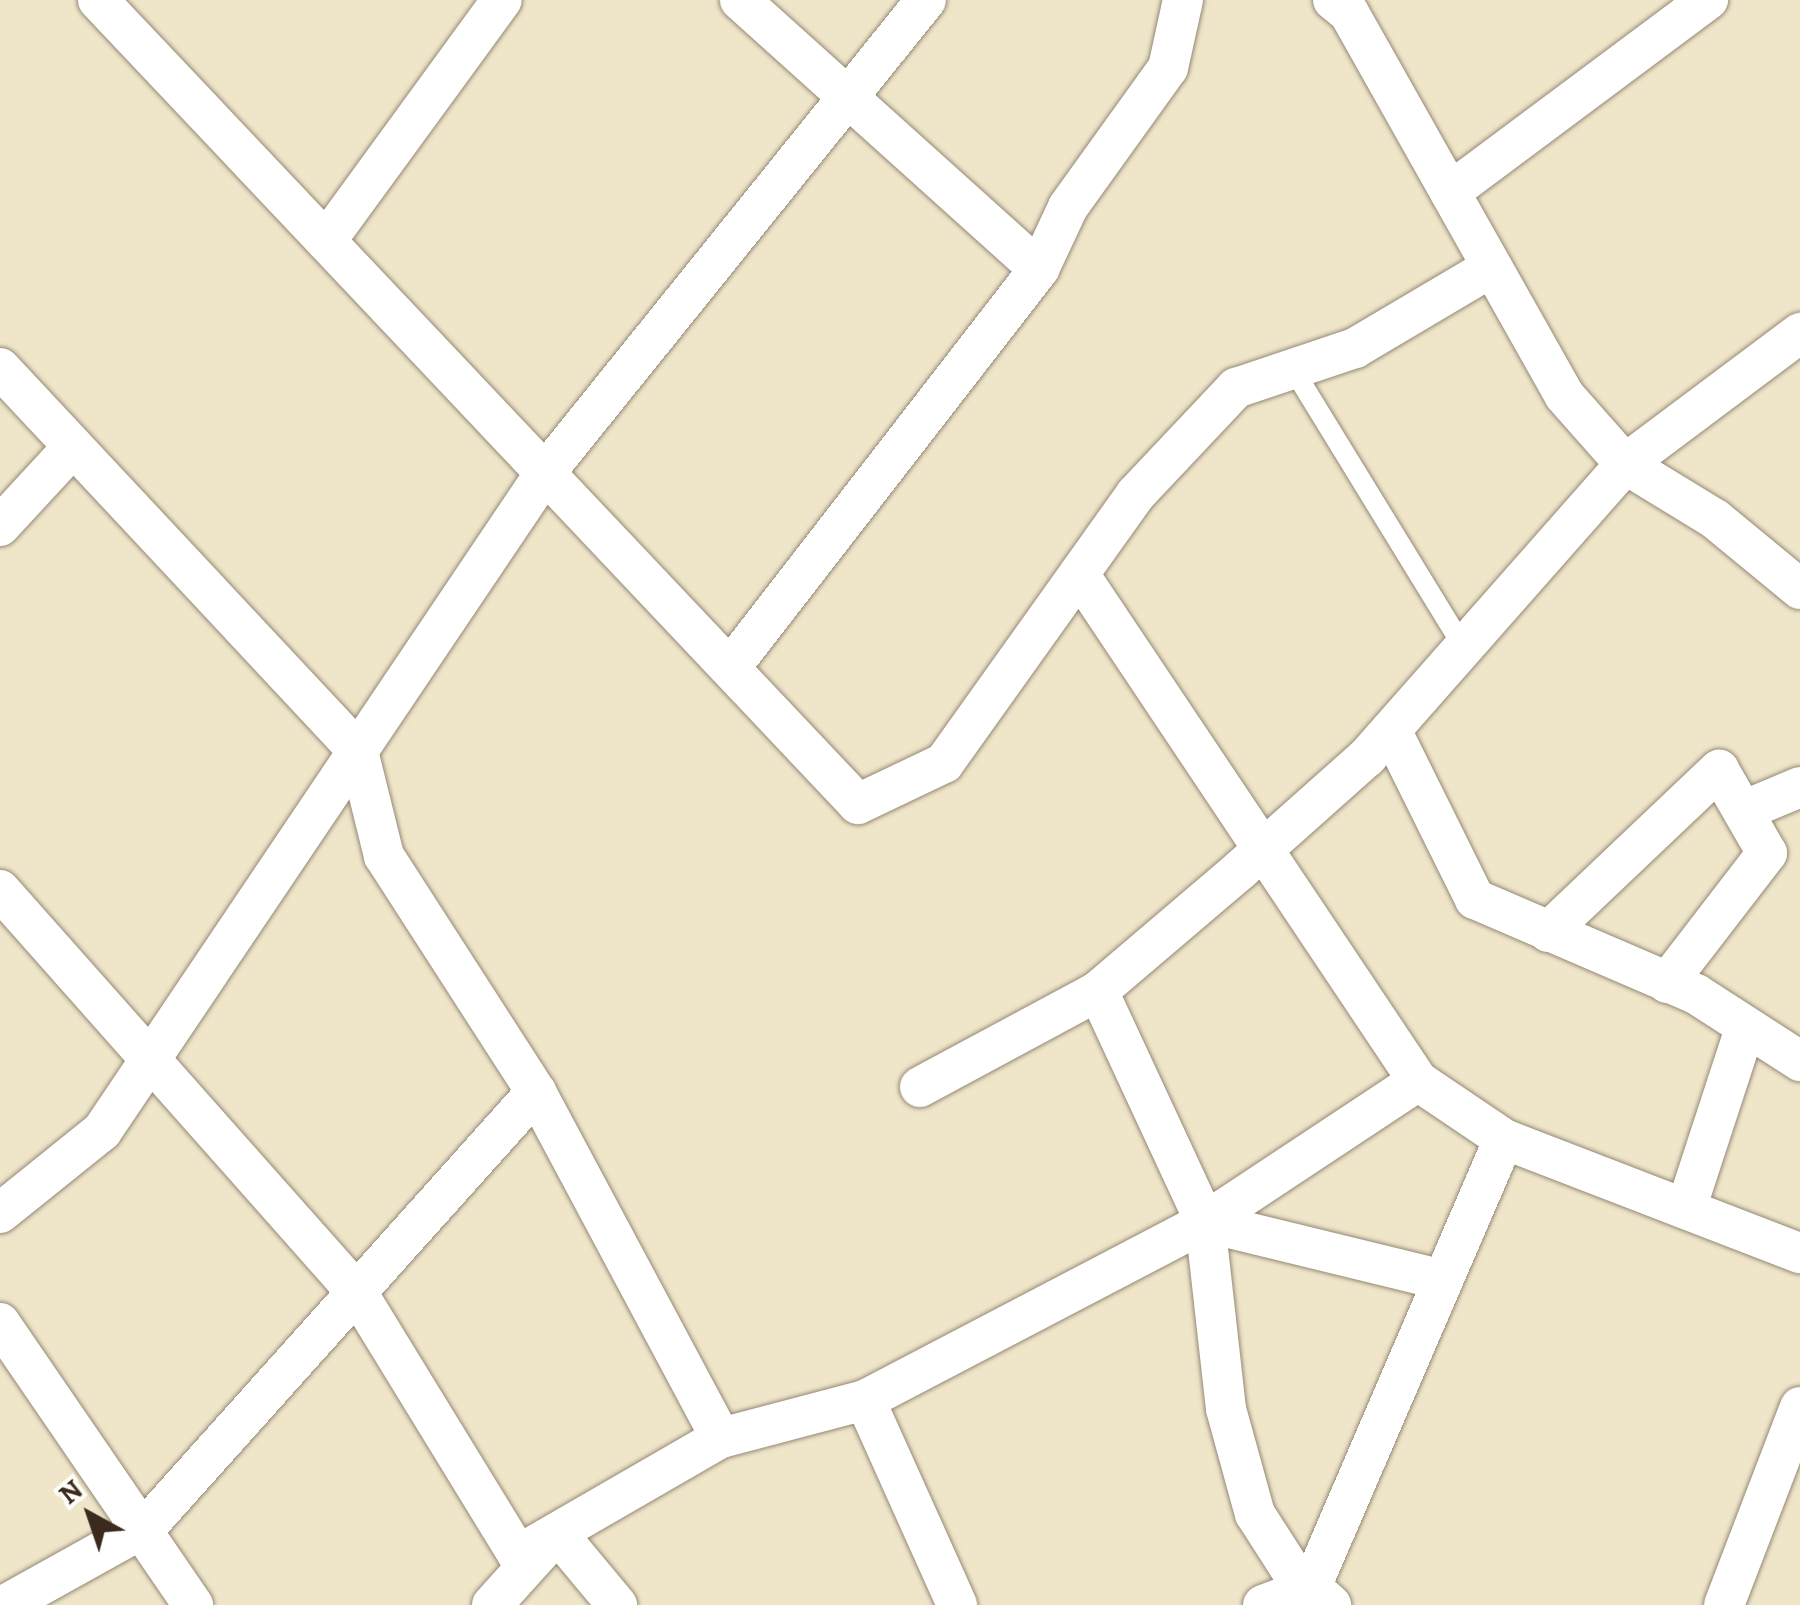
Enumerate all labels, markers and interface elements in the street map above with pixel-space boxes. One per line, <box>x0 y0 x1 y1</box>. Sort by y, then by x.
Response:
north arrow <box>40 1465 140 1565</box>
text: N <box>51 1471 91 1513</box>

